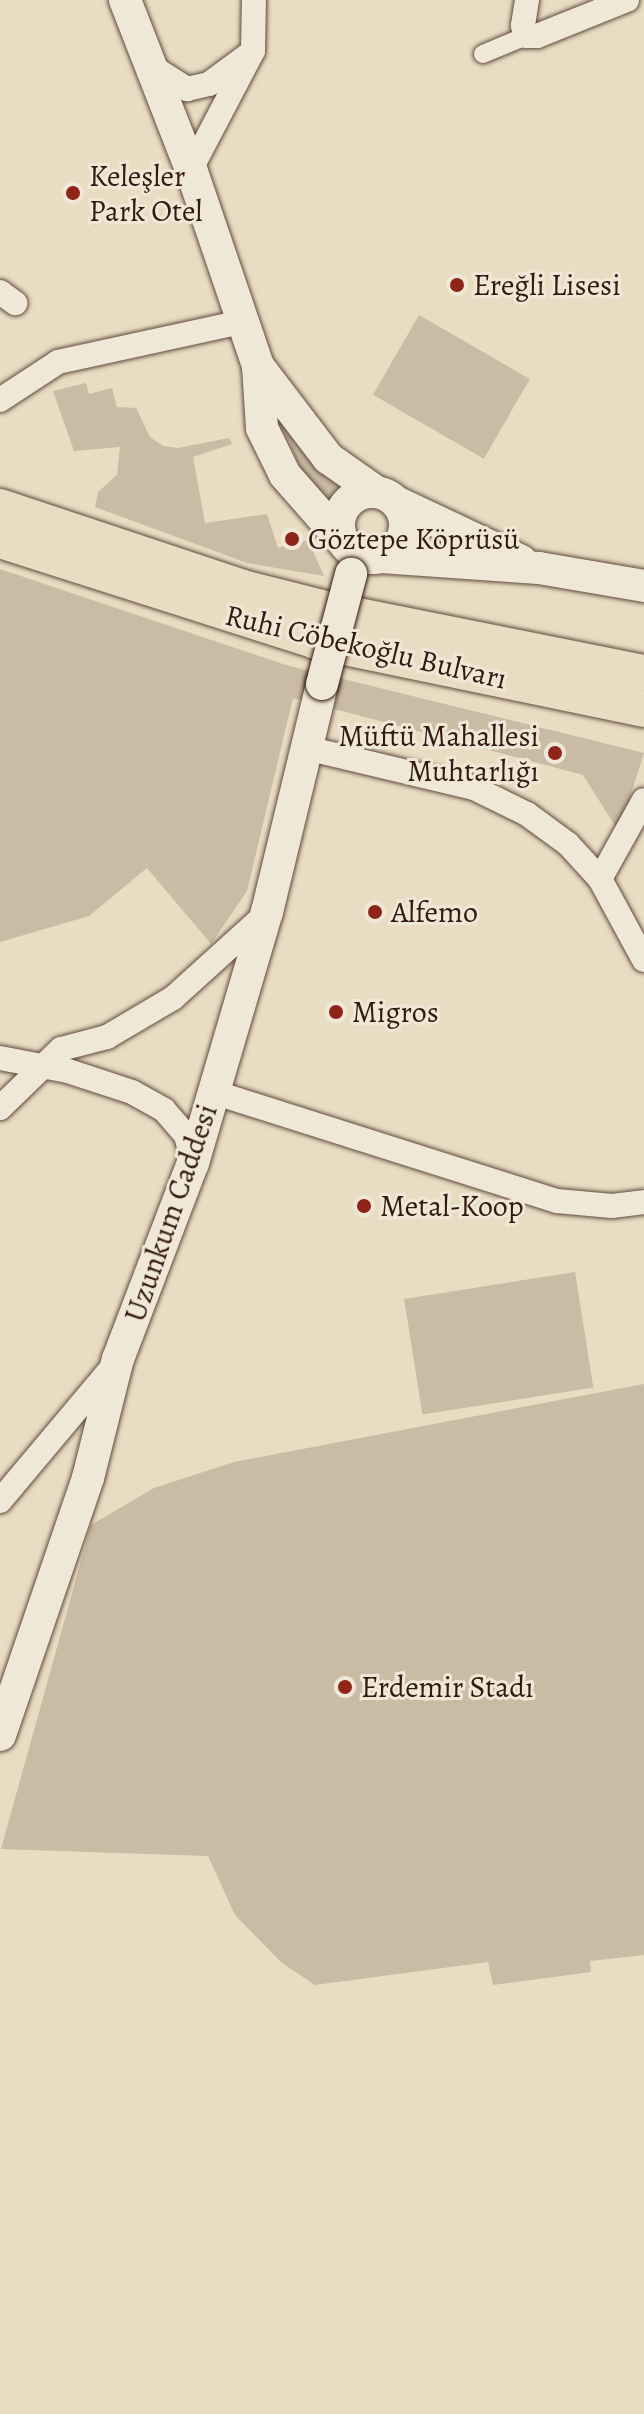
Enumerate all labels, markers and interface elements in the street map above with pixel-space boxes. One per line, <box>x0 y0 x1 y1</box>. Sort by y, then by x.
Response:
place label: Keleşler Park Otel <box>89 158 203 228</box>
marker: Keleşler Park Otel <box>64 184 82 202</box>
place label: Ereğli Lisesi <box>473 267 621 303</box>
marker: Ereğli Lisesi <box>448 276 466 294</box>
place label: Göztepe Köprüsü <box>308 521 519 557</box>
marker: Göztepe Köprüsü <box>283 530 301 548</box>
street label: Ruhi Cöbekoğlu Bulvarı <box>222 597 510 697</box>
place label: Müftü Mahallesi Muhtarlığı <box>339 718 539 788</box>
marker: Müftü Mahallesi Muhtarlığı <box>546 744 564 762</box>
place label: Alfemo <box>391 894 478 930</box>
marker: Alfemo <box>366 903 384 921</box>
place label: Migros <box>352 994 439 1030</box>
marker: Migros <box>327 1003 345 1021</box>
street label: Uzunkum Caddesi <box>117 1099 225 1327</box>
place label: Metal-Koop <box>380 1188 524 1224</box>
marker: Metal-Koop <box>355 1197 373 1215</box>
place label: Erdemir Stadı <box>361 1669 534 1705</box>
marker: Erdemir Stadı <box>336 1678 354 1696</box>

